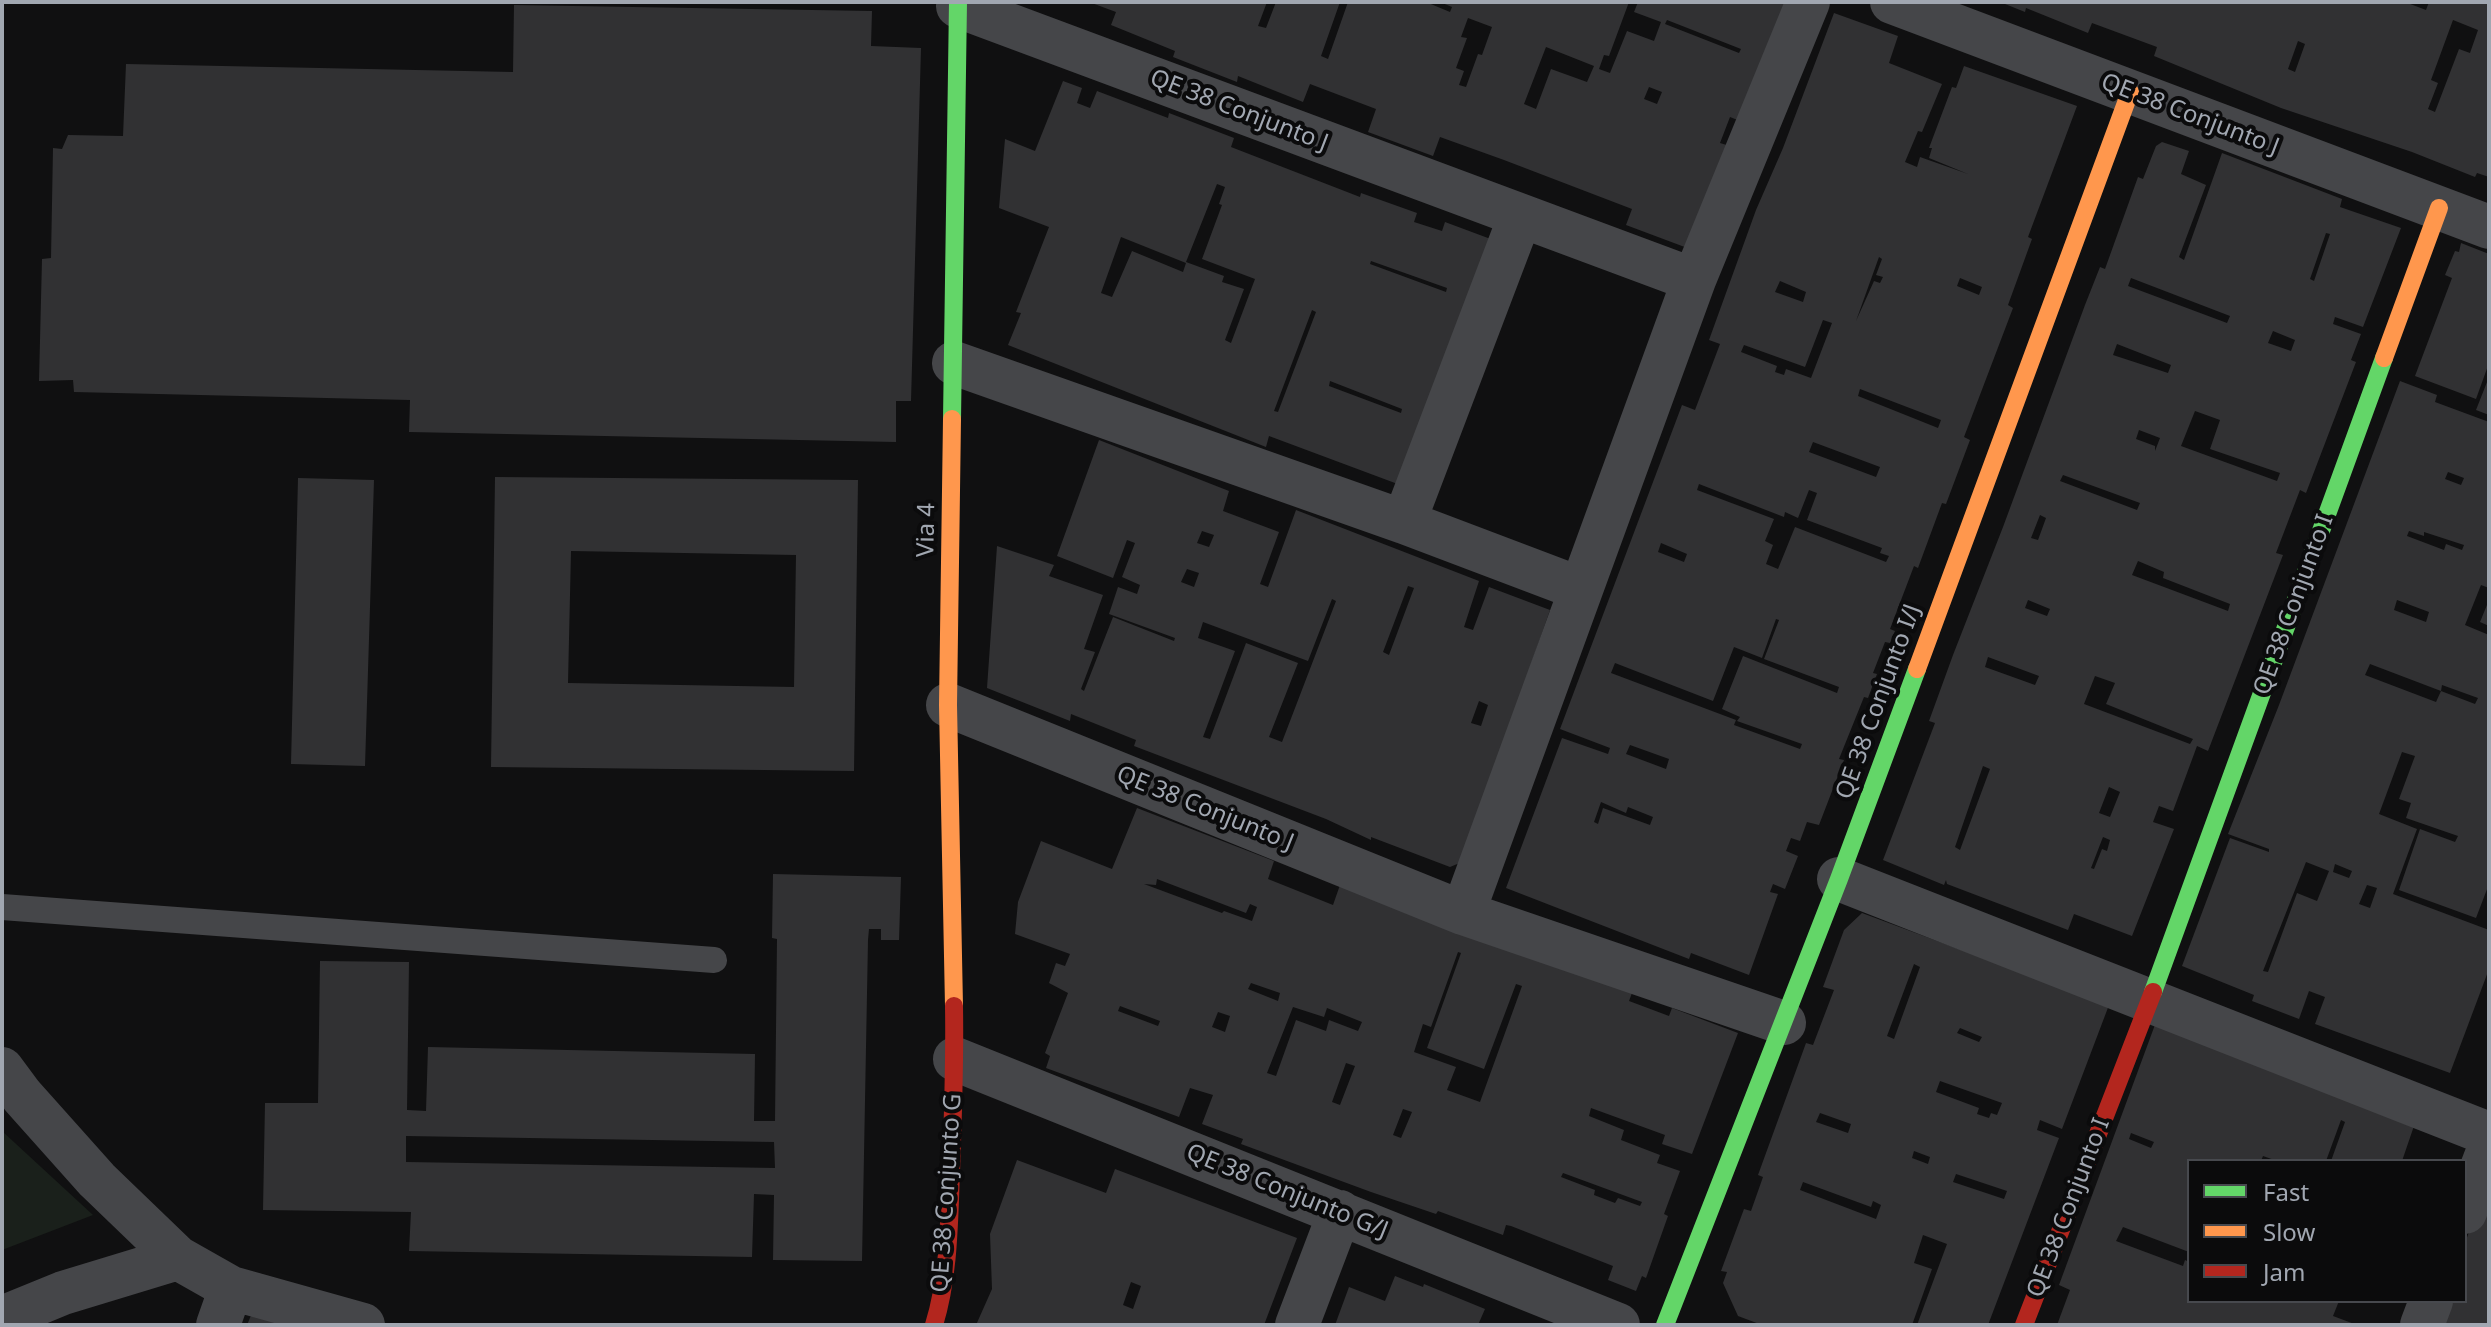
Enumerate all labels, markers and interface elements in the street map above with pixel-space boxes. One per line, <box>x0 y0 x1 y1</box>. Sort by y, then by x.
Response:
street label: QE 38 Conjunto J <box>1146 64 1332 158</box>
street label: QE 38 Conjunto J <box>2097 68 2283 162</box>
street label: Via 4 <box>912 503 942 557</box>
street label: QE 38 Conjunto I <box>2248 511 2340 699</box>
street label: QE 38 Conjunto I/J <box>1830 601 1928 803</box>
street label: QE 38 Conjunto J <box>1112 760 1298 858</box>
street label: QE 38 Conjunto G <box>926 1093 968 1293</box>
street label: QE 38 Conjunto I <box>2022 1114 2116 1302</box>
street label: QE 38 Conjunto G/J <box>1182 1138 1392 1246</box>
legend <box>2187 1159 2467 1303</box>
text: Fast <box>2263 1175 2309 1208</box>
text: Slow <box>2263 1215 2315 1248</box>
text: Jam <box>2263 1255 2305 1288</box>

